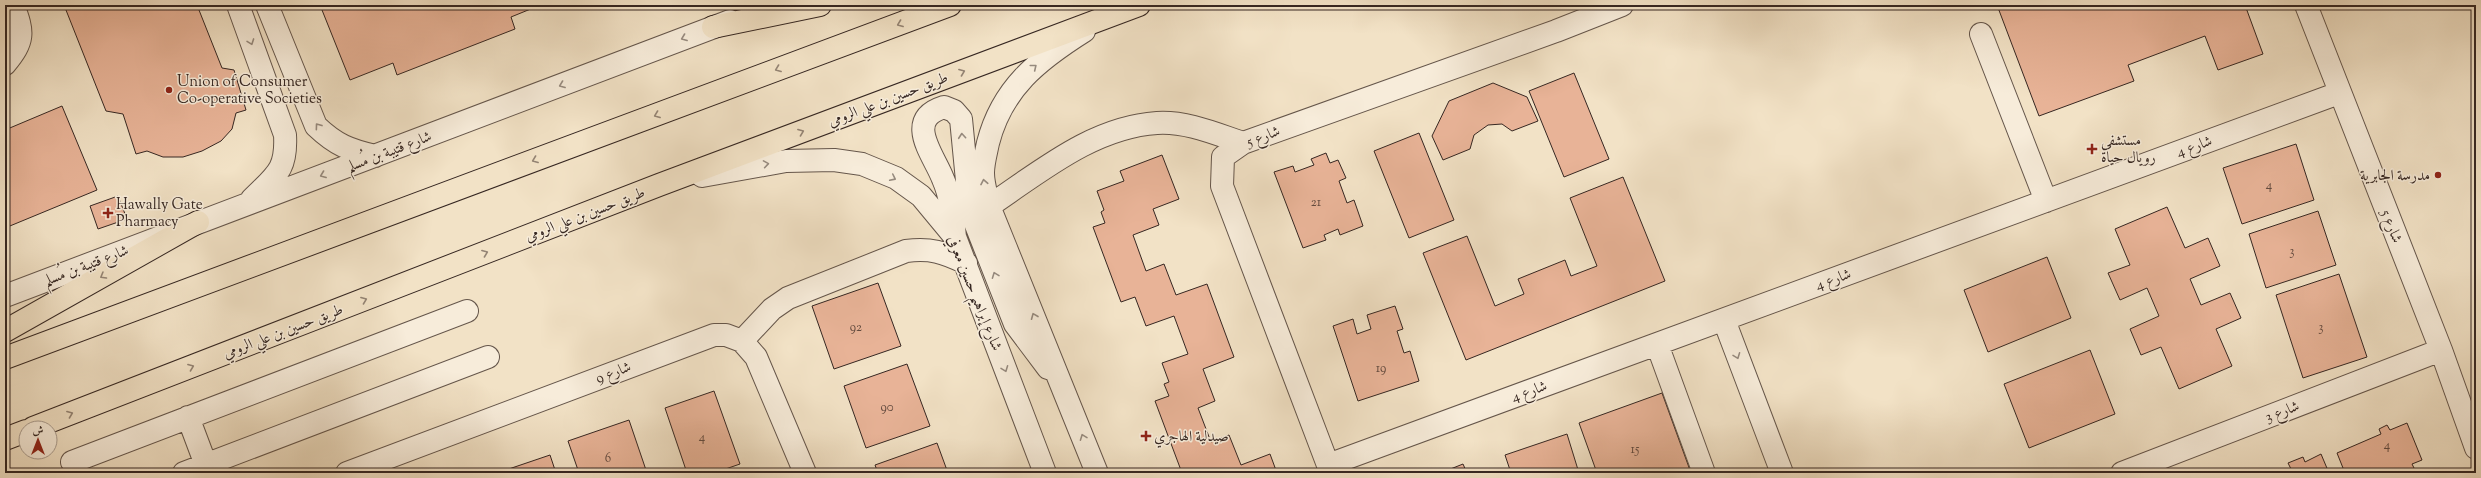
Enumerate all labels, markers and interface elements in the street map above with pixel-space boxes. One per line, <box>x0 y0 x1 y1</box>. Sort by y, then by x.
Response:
one-way arrow <box>897 19 904 27</box>
one-way arrow <box>680 34 687 42</box>
one-way arrow <box>246 38 255 45</box>
one-way arrow <box>1029 64 1036 71</box>
one-way arrow <box>775 65 782 73</box>
street label: طريق حسين بن علي الرومي <box>826 68 952 135</box>
one-way arrow <box>958 68 965 76</box>
place label: Union of Consumer Co-operative Societies <box>177 72 322 110</box>
one-way arrow <box>559 80 566 88</box>
marker: Union of Consumer Co-operative Societies <box>164 85 174 95</box>
one-way arrow <box>653 110 660 118</box>
street label: شارع 5 <box>1243 121 1284 155</box>
one-way arrow <box>316 123 323 130</box>
street label: شارع قتيبة بن مُسلم <box>343 123 436 181</box>
one-way arrow <box>797 128 804 137</box>
place label: مستشفى رويال حياة <box>2101 131 2156 169</box>
street label: شارع 4 <box>2174 131 2216 165</box>
one-way arrow <box>958 133 967 139</box>
marker: مستشفى رويال حياة <box>2086 143 2098 155</box>
one-way arrow <box>531 156 538 164</box>
one-way arrow <box>763 160 769 169</box>
place label: مدرسة الجابرية <box>2360 166 2430 187</box>
marker: مدرسة الجابرية <box>2433 170 2443 180</box>
one-way arrow <box>319 171 326 179</box>
one-way arrow <box>889 173 896 181</box>
house number: 4 <box>2266 177 2273 195</box>
one-way arrow <box>981 178 989 185</box>
street label: طريق حسين بن علي الرومي <box>523 183 649 250</box>
house number: 21 <box>1311 194 1322 212</box>
place label: Hawally Gate Pharmacy <box>116 195 203 233</box>
street label: شارع 5 <box>2373 206 2407 247</box>
marker: Hawally Gate Pharmacy <box>103 208 113 218</box>
street label: شارع إبراهيم حسين معرفي <box>938 233 1006 355</box>
street label: شارع قتيبة بن مُسلم <box>40 237 133 295</box>
house number: 3 <box>2289 243 2295 261</box>
one-way arrow <box>482 249 489 257</box>
street label: شارع 4 <box>1813 264 1855 298</box>
one-way arrow <box>100 271 107 278</box>
one-way arrow <box>992 271 1000 278</box>
one-way arrow <box>361 296 368 304</box>
street label: طريق حسين بن علي الرومي <box>221 300 347 367</box>
one-way arrow <box>1031 313 1039 320</box>
house number: 92 <box>850 319 862 337</box>
house number: 3 <box>2318 319 2324 337</box>
one-way arrow <box>1733 352 1741 359</box>
street label: شارع 9 <box>593 357 635 391</box>
house number: 19 <box>1376 360 1386 378</box>
one-way arrow <box>187 363 194 371</box>
one-way arrow <box>1001 365 1009 372</box>
street label: شارع 4 <box>1509 376 1551 410</box>
street label: شارع 3 <box>2262 396 2303 429</box>
house number: 90 <box>880 399 894 417</box>
one-way arrow <box>66 410 73 418</box>
north arrow <box>18 420 58 460</box>
text: ش <box>33 423 44 439</box>
place label: صيدلية الهاجري <box>1154 427 1229 448</box>
house number: 4 <box>699 429 706 447</box>
marker: صيدلية الهاجري <box>1141 431 1151 441</box>
one-way arrow <box>1080 433 1088 440</box>
house number: 4 <box>2384 437 2391 455</box>
house number: 15 <box>1631 441 1640 459</box>
house number: 6 <box>605 450 611 468</box>

